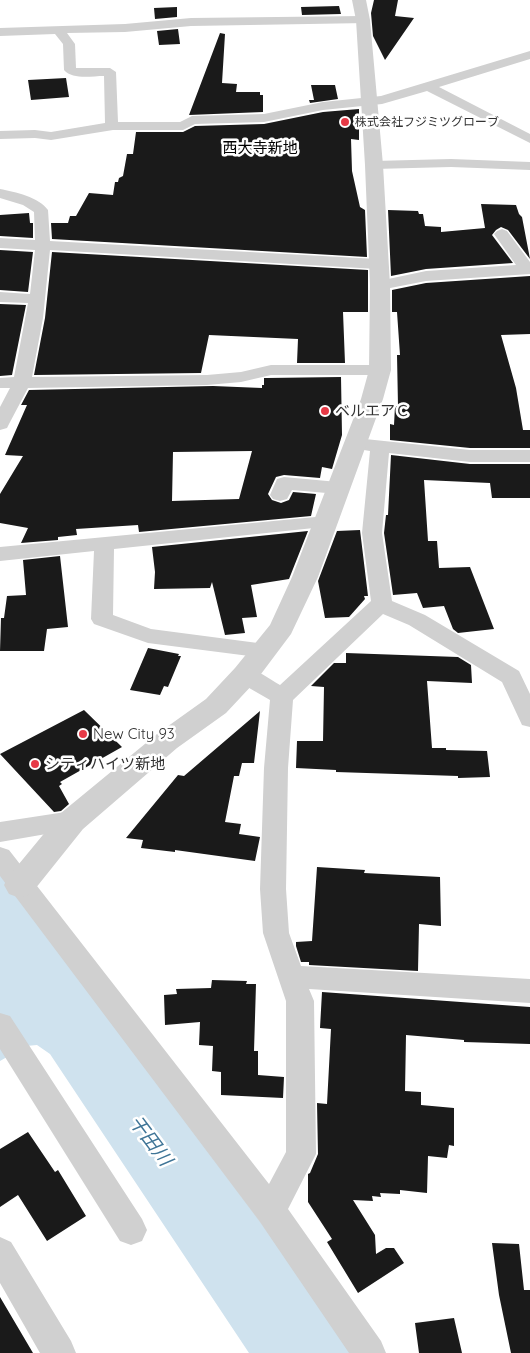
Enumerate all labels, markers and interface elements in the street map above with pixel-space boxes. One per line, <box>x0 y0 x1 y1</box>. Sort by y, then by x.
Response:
place label: 株式会社フジミツグローブ <box>355 115 499 129</box>
marker: 株式会社フジミツグローブ <box>339 116 351 128</box>
district label: 西大寺新地 <box>223 139 297 157</box>
place label: ベルエアＣ <box>335 402 410 420</box>
marker: ベルエアＣ <box>319 405 331 417</box>
place label: New City 93 <box>93 725 175 743</box>
marker: New City 93 <box>77 728 89 740</box>
place label: シティハイツ新地 <box>45 755 165 773</box>
marker: シティハイツ新地 <box>29 758 41 770</box>
water label: 干田川 <box>124 1111 176 1171</box>

